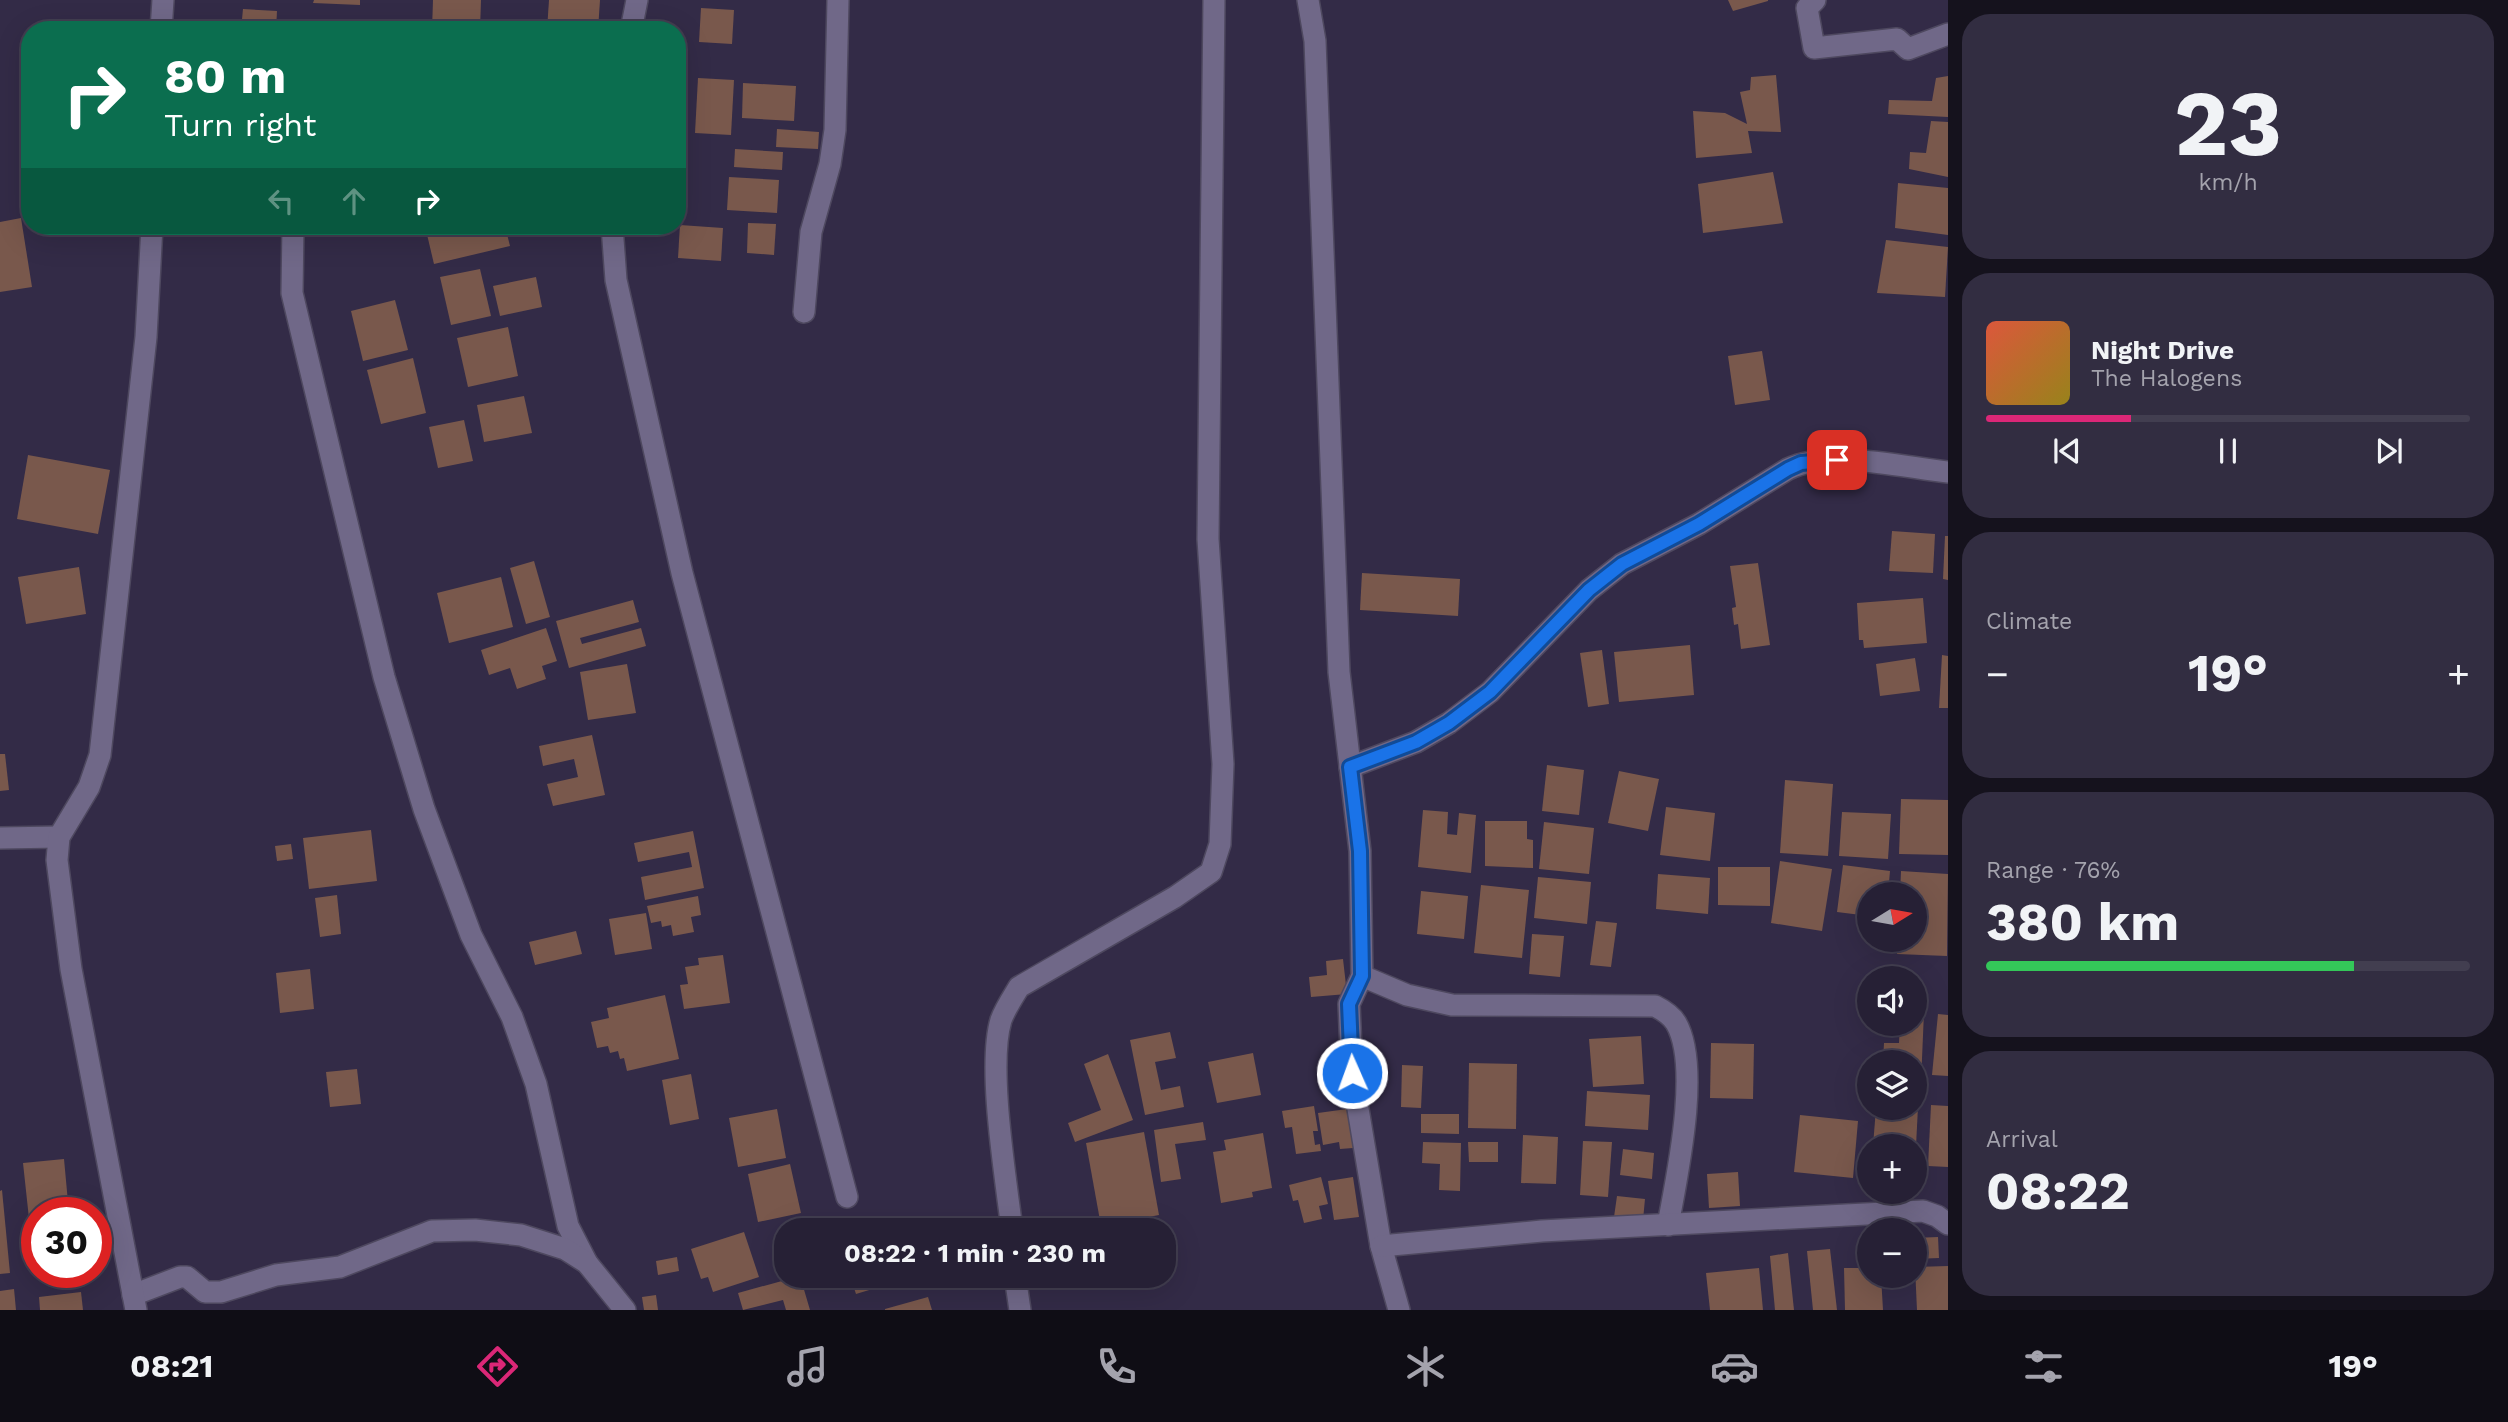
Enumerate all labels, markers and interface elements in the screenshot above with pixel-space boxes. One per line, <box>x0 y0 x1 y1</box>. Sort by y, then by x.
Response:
text: 80 m <box>164 47 286 105</box>
icon: right <box>49 49 140 140</box>
text: 23 <box>2174 70 2282 177</box>
text: Turn right <box>164 106 316 144</box>
text: km/h <box>2198 169 2258 196</box>
icon: left <box>262 182 300 220</box>
icon: ahead <box>335 182 373 220</box>
icon: right <box>408 182 446 220</box>
text: Night Drive <box>2091 335 2234 365</box>
text: The Halogens <box>2091 365 2242 392</box>
pin <box>1807 430 1867 490</box>
icon: previous <box>2048 432 2086 470</box>
icon: pause <box>2209 432 2247 470</box>
icon: next <box>2370 432 2408 470</box>
icon: arrive <box>1818 441 1856 479</box>
text: Climate <box>1986 608 2072 635</box>
text: 19° <box>2188 643 2268 704</box>
text: − <box>1986 652 2009 696</box>
text: + <box>2447 652 2470 696</box>
text: Range · 76% <box>1986 857 2120 884</box>
north arrow <box>1857 882 1927 952</box>
map controls <box>1857 882 1927 1288</box>
text: 380 km <box>1986 892 2179 953</box>
button: sound <box>1857 966 1927 1036</box>
position arrow <box>1315 1036 1389 1110</box>
button: layers <box>1857 1050 1927 1120</box>
text: Arrival <box>1986 1126 2058 1153</box>
button: + <box>1857 1134 1927 1204</box>
text: 08:22 <box>1986 1161 2130 1222</box>
speed limit sign: 30 <box>21 1197 112 1288</box>
button: − <box>1857 1218 1927 1288</box>
text: 08:22 · 1 min · 230 m <box>844 1238 1106 1268</box>
icon: directions <box>473 1342 522 1391</box>
icon: music <box>783 1342 832 1391</box>
icon: phone <box>1092 1342 1141 1391</box>
icon: climate <box>1401 1342 1450 1391</box>
icon: car <box>1710 1342 1759 1391</box>
icon: filters <box>2019 1342 2068 1391</box>
text: 08:21 <box>130 1347 213 1385</box>
text: 19° <box>2328 1347 2378 1385</box>

